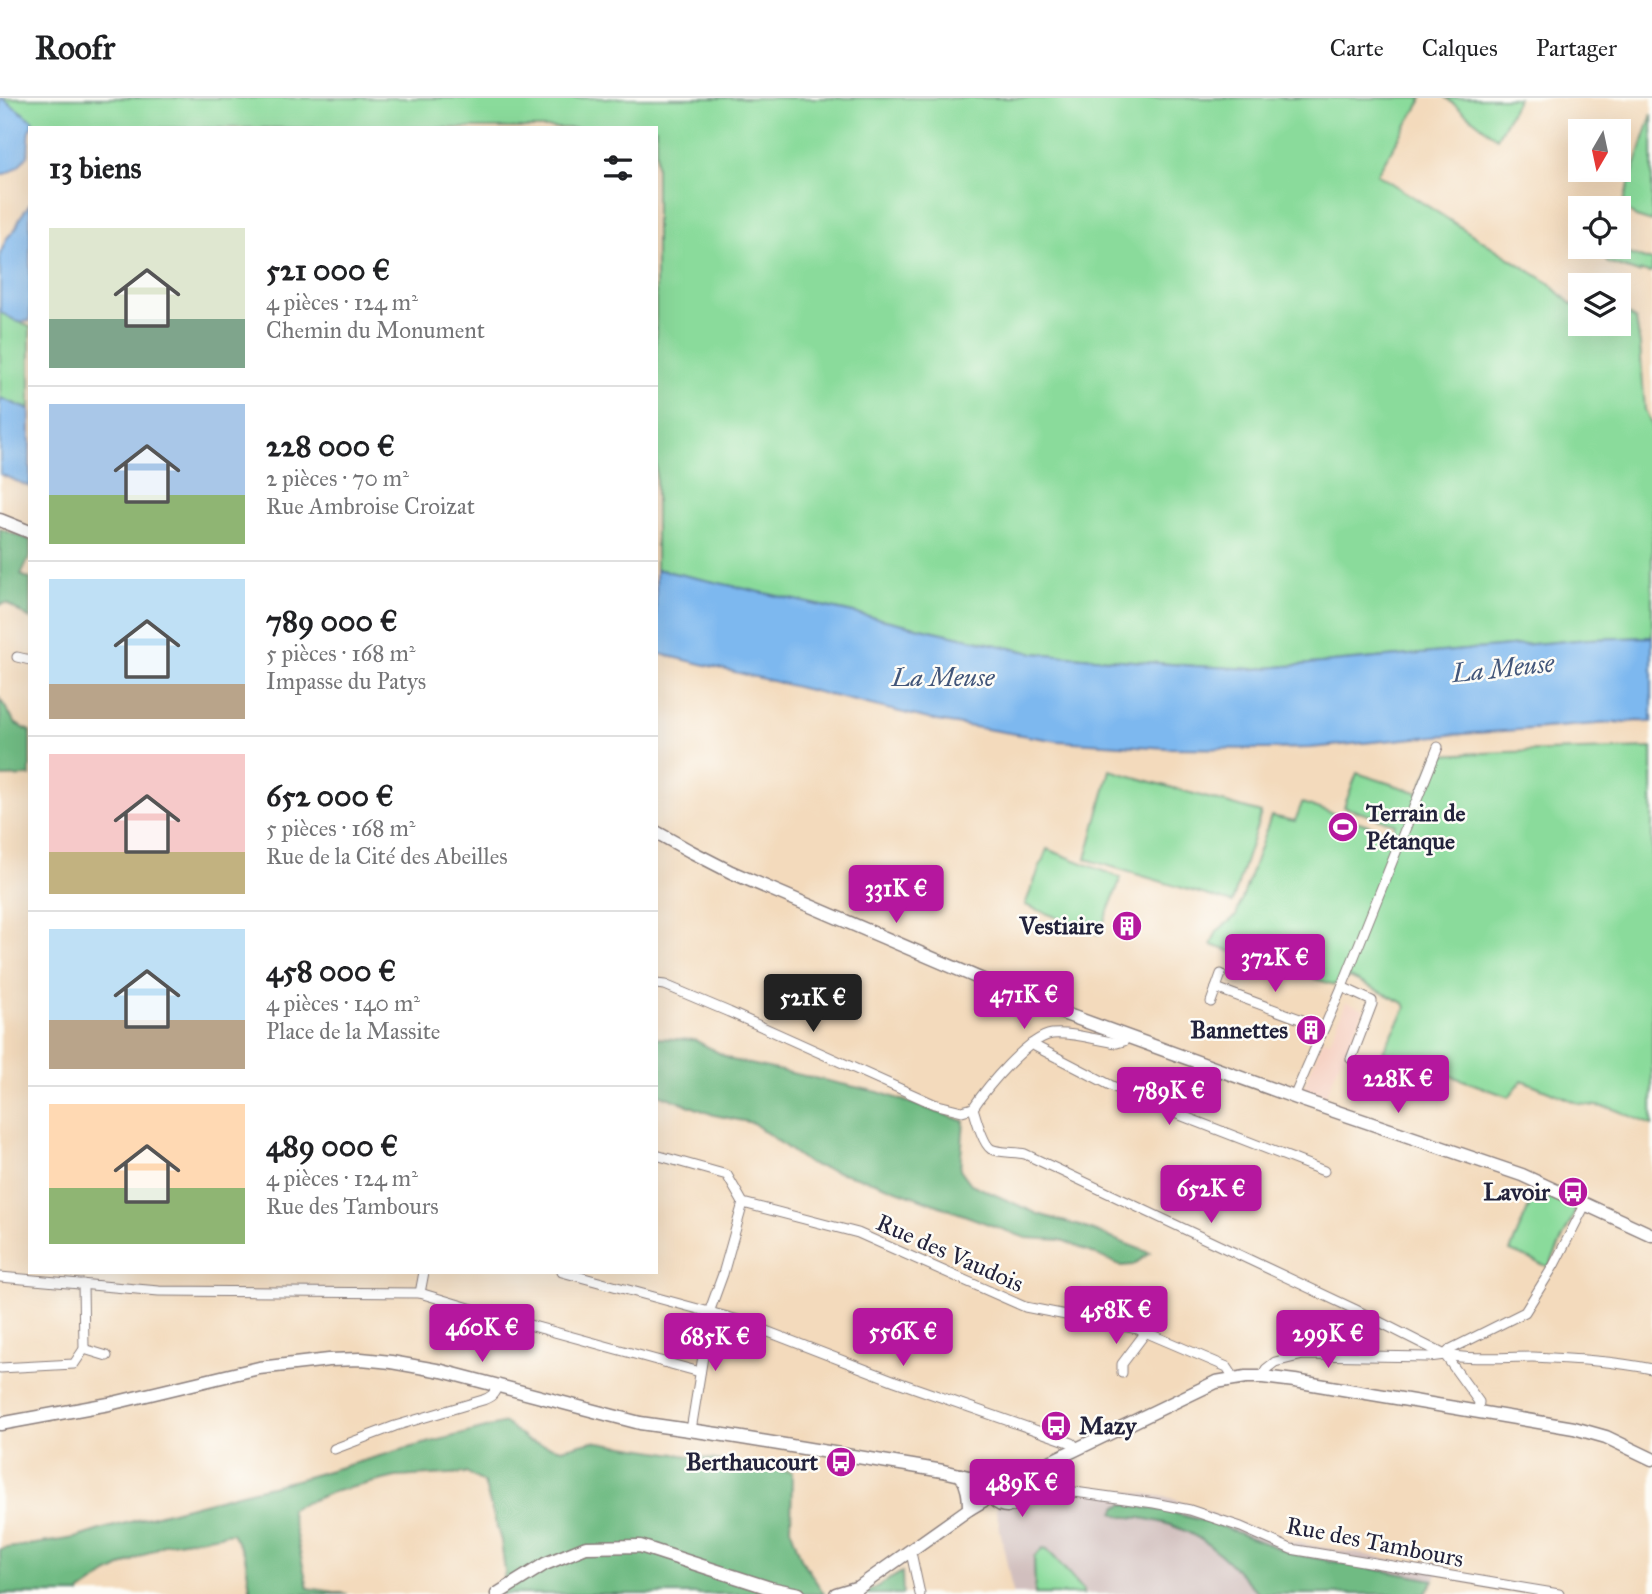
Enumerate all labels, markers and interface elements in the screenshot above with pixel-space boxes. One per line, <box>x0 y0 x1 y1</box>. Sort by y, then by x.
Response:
text: Roofr <box>35 28 115 68</box>
text: Carte <box>1330 33 1384 63</box>
text: Calques <box>1422 33 1498 63</box>
text: Partager <box>1536 33 1617 63</box>
north arrow <box>1568 119 1631 182</box>
map controls <box>1568 119 1631 336</box>
icon: filters <box>599 149 637 187</box>
text: 13 biens <box>49 150 142 186</box>
button: locate <box>1568 196 1631 259</box>
text: 521 000 € <box>266 252 390 288</box>
icon: home <box>105 256 189 340</box>
button: layers <box>1568 273 1631 336</box>
text: 4 pièces · 124 m² <box>266 288 418 316</box>
text: Chemin du Monument <box>266 316 485 344</box>
text: 228 000 € <box>266 428 395 464</box>
icon: home <box>105 432 189 516</box>
text: 2 pièces · 70 m² <box>266 464 409 492</box>
text: Rue Ambroise Croizat <box>266 492 475 520</box>
text: 789 000 € <box>266 603 398 639</box>
icon: home <box>105 607 189 691</box>
text: 5 pièces · 168 m² <box>266 639 416 667</box>
water label: La Meuse <box>1449 647 1557 689</box>
water label: La Meuse <box>891 661 996 693</box>
text: Impasse du Patys <box>266 667 426 695</box>
text: 652 000 € <box>266 778 394 814</box>
icon: home <box>105 782 189 866</box>
place label: Terrain de Pétanque <box>1365 798 1465 856</box>
sports icon: Terrain de Pétanque <box>1326 810 1360 844</box>
text: 5 pièces · 168 m² <box>266 814 416 842</box>
text: Rue de la Cité des Abeilles <box>266 842 508 870</box>
pin: 331K € <box>839 866 953 925</box>
text: 331K € <box>865 874 927 902</box>
building icon: Vestiaire <box>1110 909 1144 943</box>
place label: Vestiaire <box>1019 911 1104 941</box>
pin: 372K € <box>1218 934 1332 994</box>
text: 372K € <box>1241 943 1309 971</box>
text: 458 000 € <box>266 953 396 989</box>
icon: home <box>105 957 189 1041</box>
pin: 471K € <box>967 972 1081 1031</box>
pin: 521K € <box>756 974 870 1034</box>
text: 471K € <box>990 980 1058 1008</box>
text: 521K € <box>780 983 846 1011</box>
text: 4 pièces · 140 m² <box>266 989 420 1017</box>
building icon: Bannettes <box>1294 1013 1328 1047</box>
place label: Bannettes <box>1190 1015 1288 1045</box>
text: Place de la Massite <box>266 1017 440 1045</box>
pin: 228K € <box>1341 1056 1455 1115</box>
text: 228K € <box>1363 1064 1433 1092</box>
pin: 789K € <box>1112 1068 1226 1127</box>
text: 789K € <box>1133 1076 1205 1104</box>
text: 489 000 € <box>266 1128 398 1164</box>
icon: home <box>105 1132 189 1216</box>
text: 4 pièces · 124 m² <box>266 1164 418 1192</box>
pin: 652K € <box>1154 1166 1268 1225</box>
text: 652K € <box>1176 1174 1246 1202</box>
bus stop icon: Lavoir <box>1556 1175 1590 1209</box>
place label: Lavoir <box>1483 1177 1551 1207</box>
text: Rue des Tambours <box>266 1192 439 1220</box>
street label: Rue des Vaudois <box>872 1207 1028 1299</box>
pin: 458K € <box>1059 1286 1173 1346</box>
text: 458K € <box>1081 1295 1151 1323</box>
pin: 460K € <box>425 1304 539 1364</box>
pin: 556K € <box>846 1308 960 1368</box>
pin: 299K € <box>1271 1310 1385 1370</box>
text: 460K € <box>445 1313 519 1341</box>
pin: 685K € <box>658 1314 772 1373</box>
text: 556K € <box>869 1317 937 1345</box>
text: 299K € <box>1292 1319 1364 1347</box>
text: 685K € <box>680 1322 750 1350</box>
bus stop icon: Mazy <box>1039 1409 1073 1443</box>
place label: Mazy <box>1079 1411 1138 1441</box>
bus stop icon: Berthaucourt <box>824 1445 858 1479</box>
place label: Berthaucourt <box>686 1447 818 1477</box>
pin: 489K € <box>965 1460 1079 1519</box>
text: 489K € <box>986 1468 1058 1496</box>
street label: Rue des Tambours <box>1284 1510 1466 1574</box>

